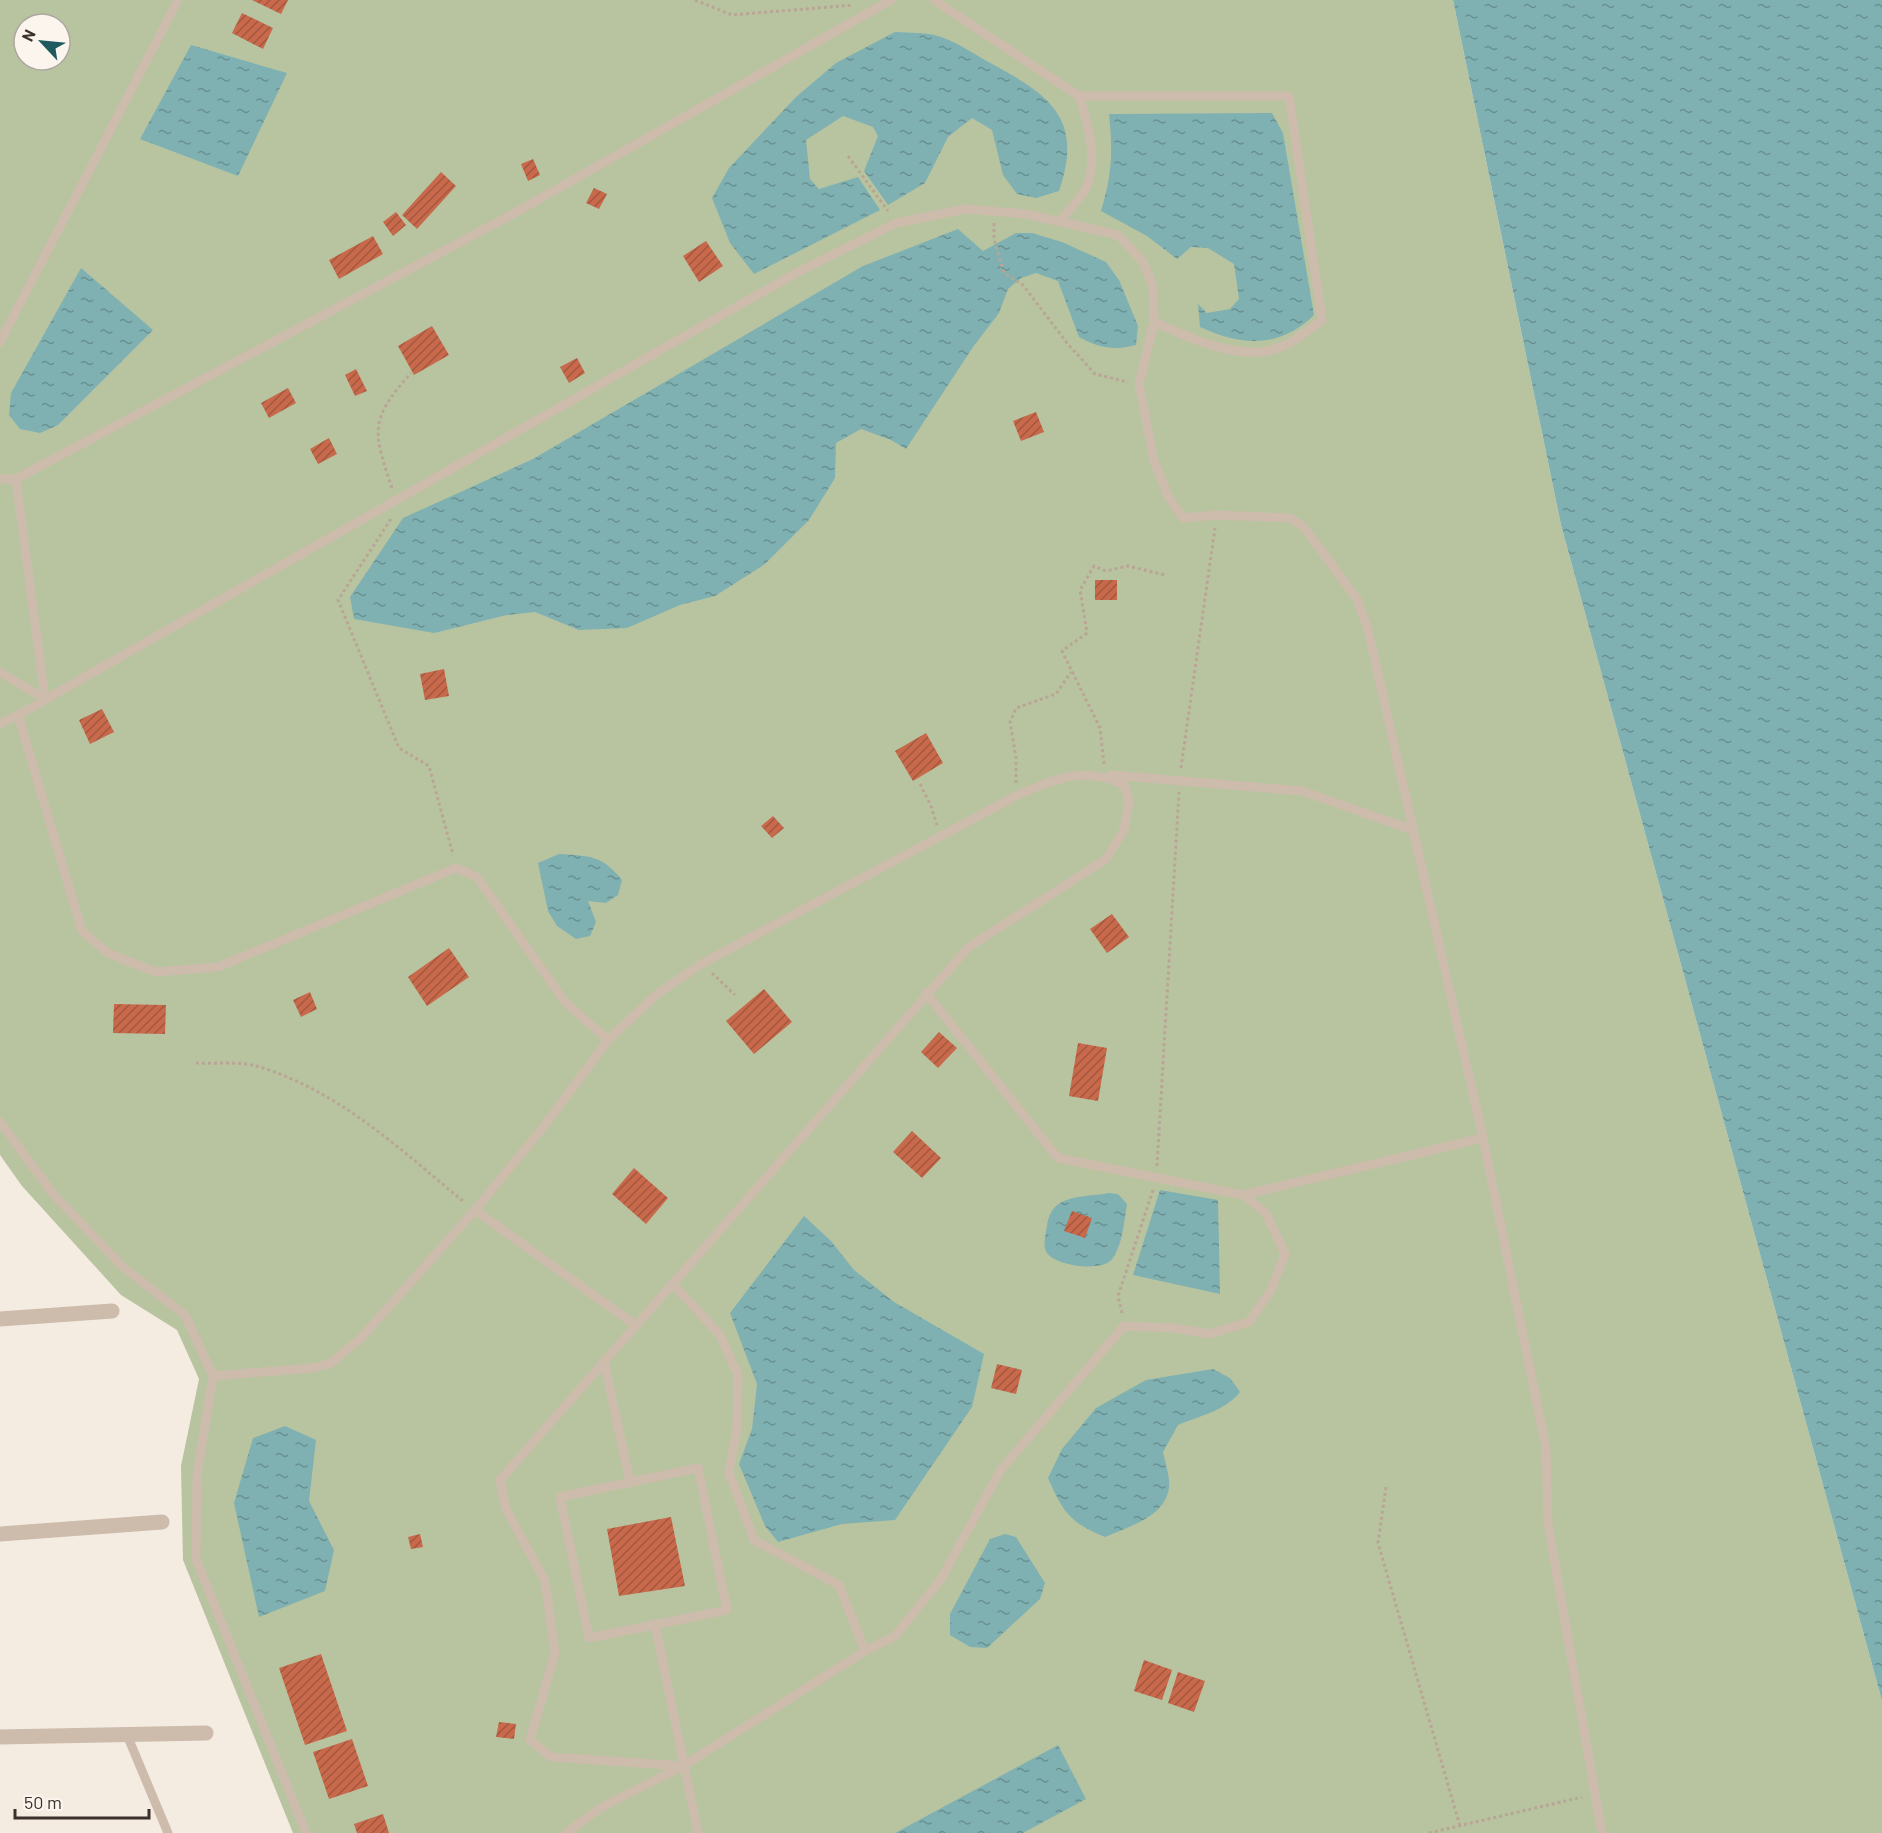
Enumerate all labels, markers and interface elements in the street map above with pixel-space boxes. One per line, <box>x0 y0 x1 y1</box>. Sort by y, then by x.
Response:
north arrow <box>12 12 72 72</box>
text: N <box>17 26 39 44</box>
scale bar <box>15 1782 148 1820</box>
text: 50 m <box>24 1791 62 1813</box>

